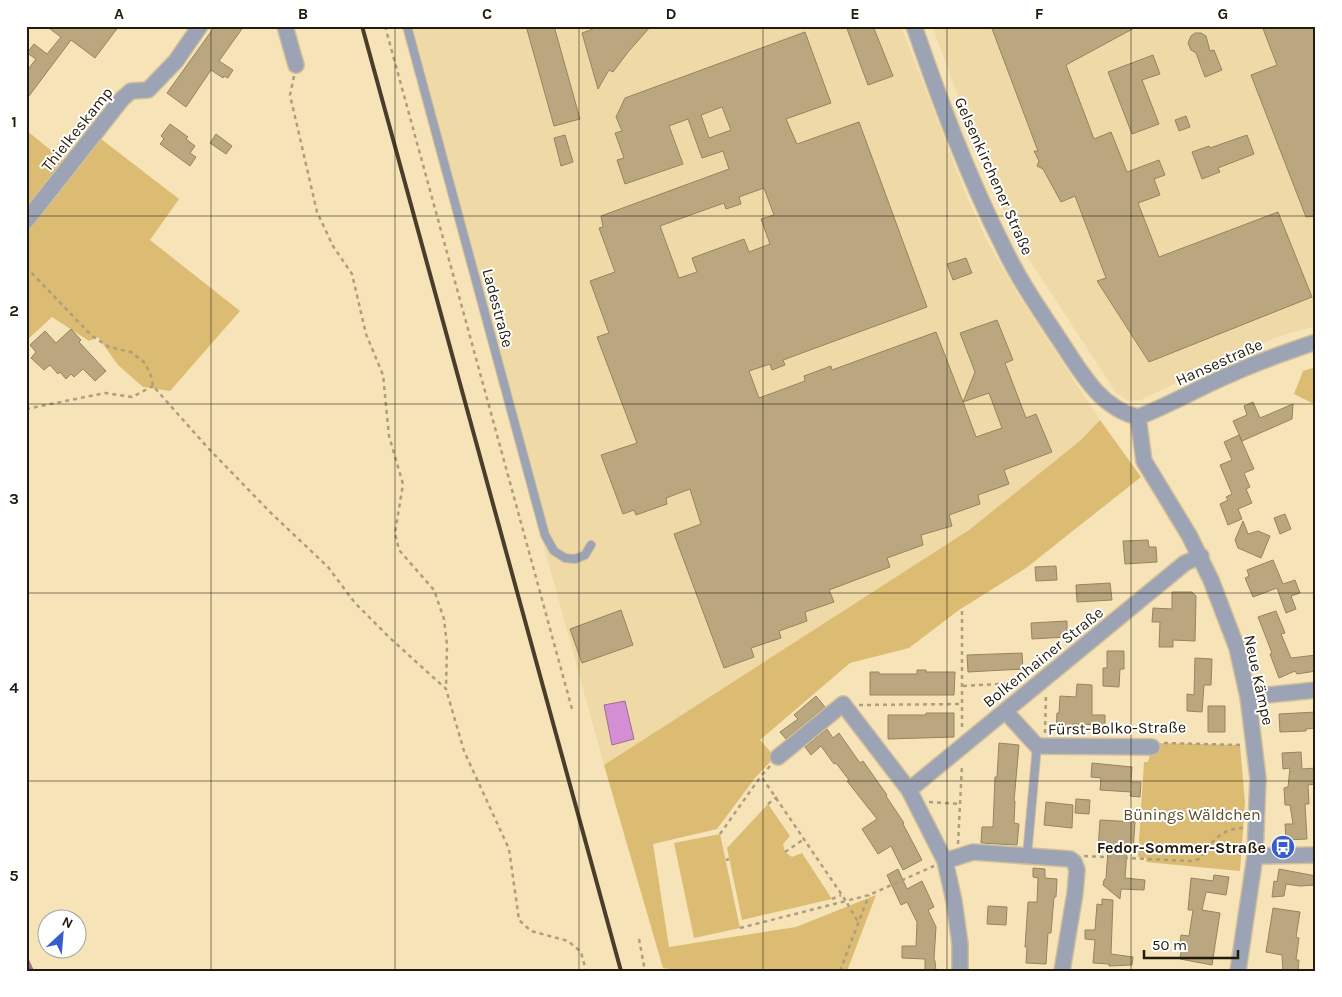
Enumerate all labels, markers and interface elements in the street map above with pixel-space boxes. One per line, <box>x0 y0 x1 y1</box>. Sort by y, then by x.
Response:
text: A <box>114 4 124 23</box>
text: B <box>298 4 308 23</box>
text: C <box>482 4 492 23</box>
text: D <box>666 4 677 23</box>
text: E <box>850 4 860 23</box>
text: F <box>1035 4 1044 23</box>
text: G <box>1218 4 1228 23</box>
street label: Thielkeskamp <box>37 83 117 175</box>
street label: Gelsenkirchener Straße <box>951 94 1037 258</box>
text: 1 <box>11 112 17 131</box>
street label: Ladestraße <box>478 266 518 350</box>
text: 2 <box>9 301 19 320</box>
street label: Hansestraße <box>1173 334 1265 390</box>
text: 3 <box>9 489 19 508</box>
street label: Bolkenhainer Straße <box>979 603 1107 711</box>
street label: Neue Kämpe <box>1240 633 1278 727</box>
text: 4 <box>9 678 19 697</box>
street label: Fürst-Bolko-Straße <box>1048 717 1186 739</box>
park label: Bünings Wäldchen <box>1123 805 1261 824</box>
bus stop icon: Fedor-Sommer-Straße <box>1270 834 1296 860</box>
place label: Fedor-Sommer-Straße <box>1097 838 1266 857</box>
text: 5 <box>9 866 19 885</box>
north arrow <box>38 910 88 960</box>
text: N <box>59 913 76 933</box>
scale bar <box>1144 927 1238 959</box>
text: 50 m <box>1152 936 1187 954</box>

